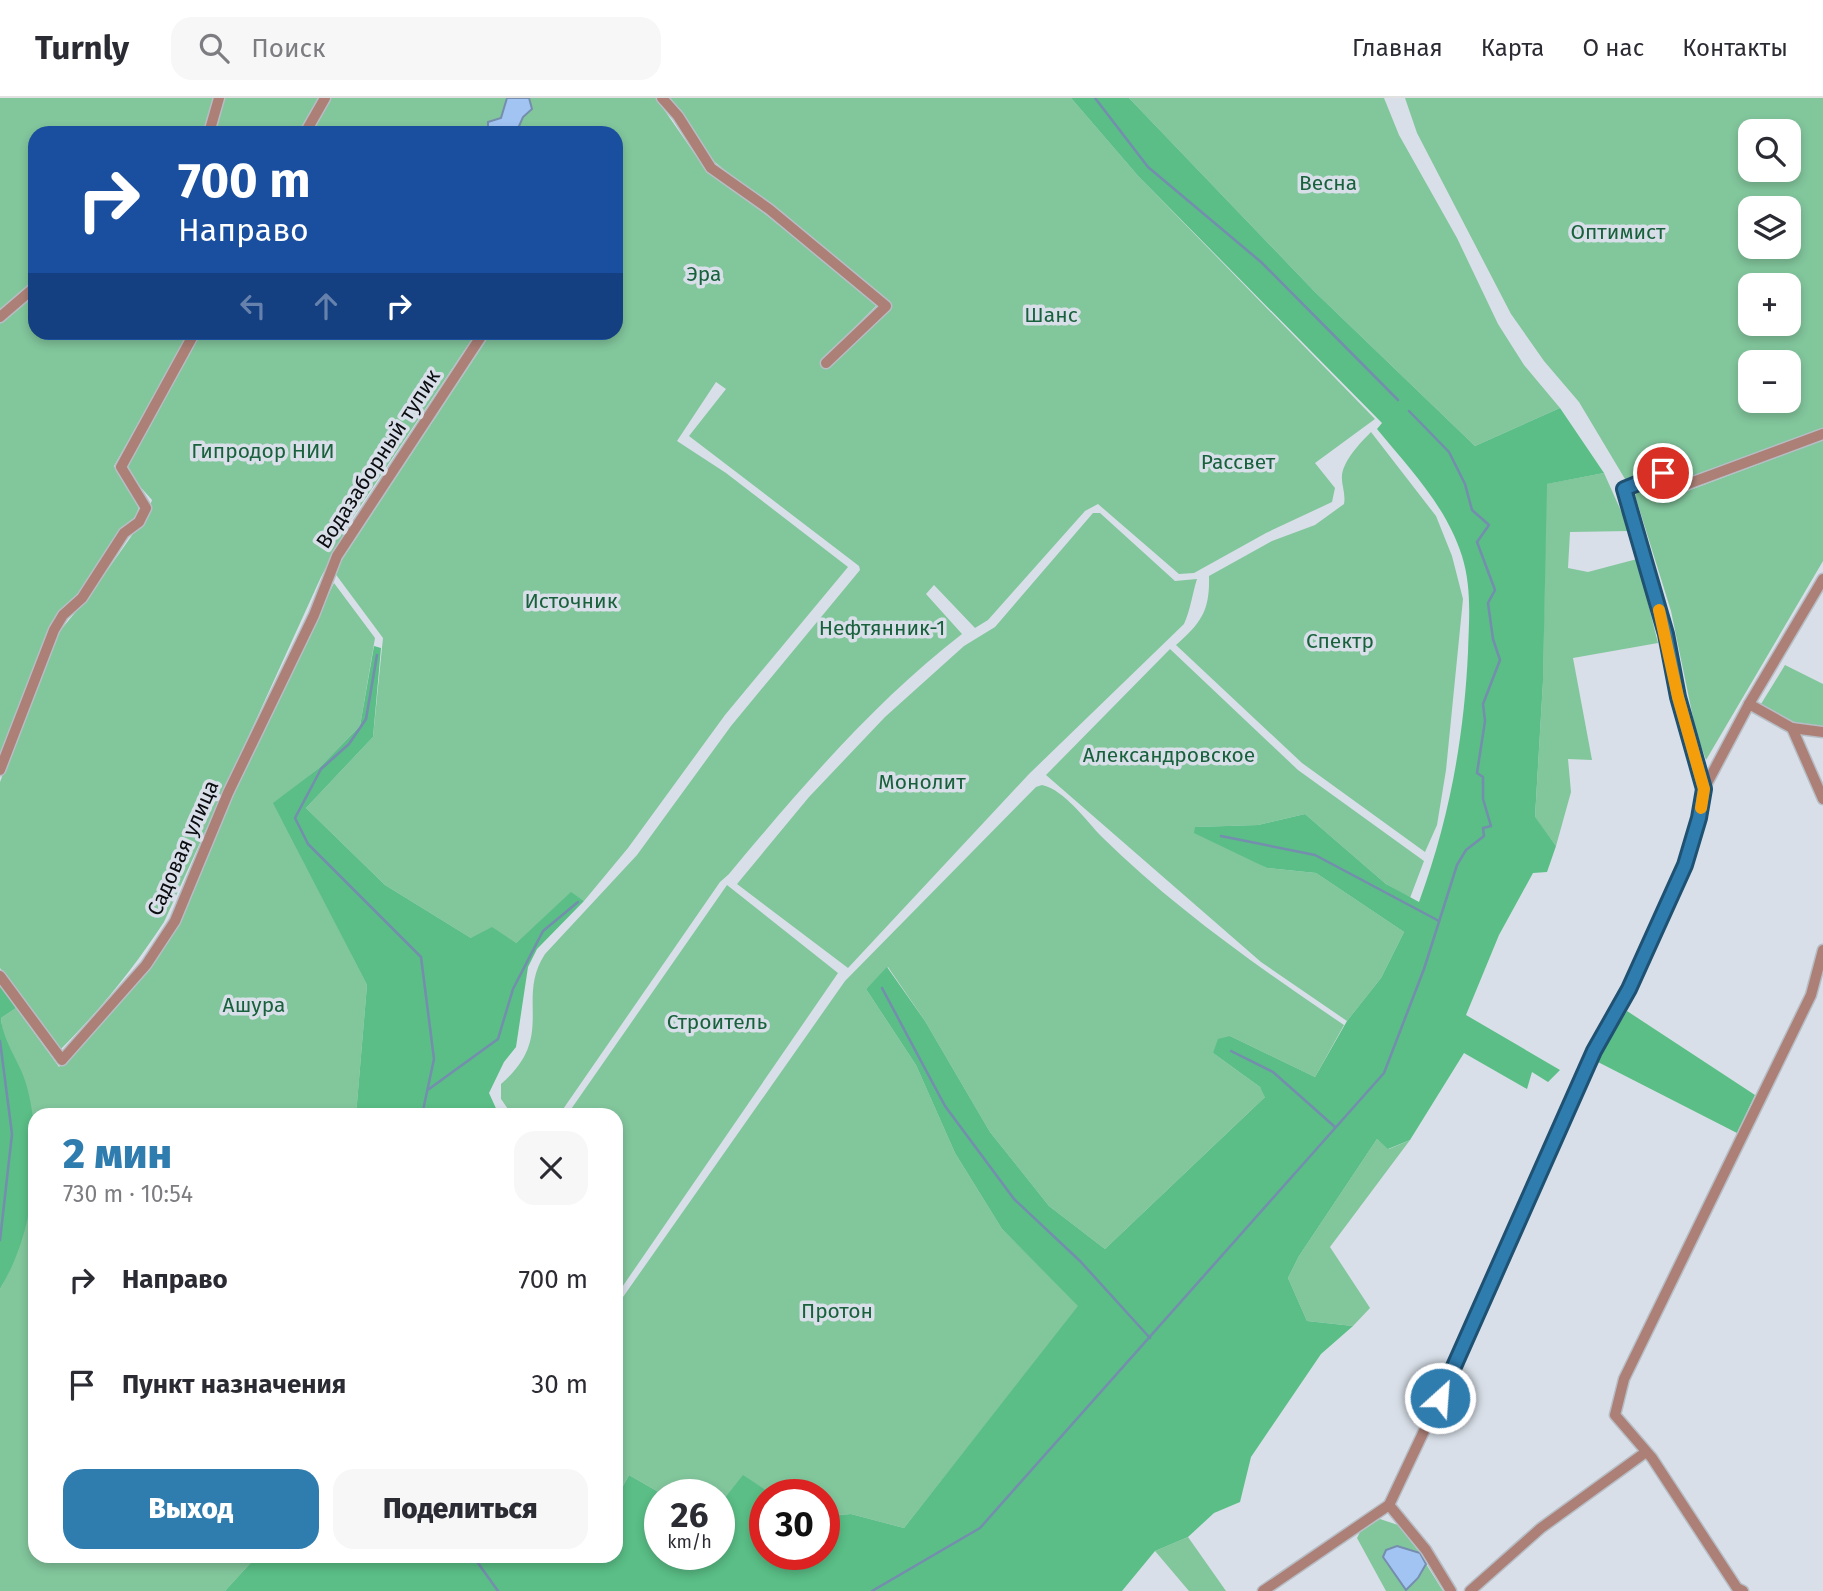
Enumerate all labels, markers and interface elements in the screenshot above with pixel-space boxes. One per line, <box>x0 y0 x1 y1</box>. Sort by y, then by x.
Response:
search box <box>171 17 661 80</box>
text: Turnly <box>35 28 129 68</box>
icon: search <box>195 29 233 67</box>
text: Поиск <box>251 33 325 64</box>
text: Главная <box>1352 34 1443 62</box>
text: Карта <box>1481 34 1544 62</box>
text: О нас <box>1582 34 1644 62</box>
text: Контакты <box>1682 34 1788 62</box>
map controls <box>1738 119 1801 413</box>
button: search <box>1738 119 1801 182</box>
text: 700 m <box>178 151 311 210</box>
icon: right <box>63 154 154 245</box>
park label: Весна <box>1299 170 1357 196</box>
button: layers <box>1738 196 1801 259</box>
text: Направо <box>178 211 309 249</box>
park label: Оптимист <box>1570 219 1666 245</box>
park label: Эра <box>687 261 721 287</box>
button: + <box>1738 273 1801 336</box>
icon: left <box>234 287 272 325</box>
icon: ahead <box>307 287 345 325</box>
icon: right <box>380 287 418 325</box>
park label: Шанс <box>1024 302 1078 328</box>
button: − <box>1738 350 1801 413</box>
street label: Водазаборный тупик <box>310 364 446 553</box>
park label: Гипродор НИИ <box>191 438 335 464</box>
pin <box>1633 443 1693 503</box>
park label: Рассвет <box>1201 449 1276 475</box>
icon: arrive <box>1644 454 1682 492</box>
park label: Источник <box>524 588 618 614</box>
park label: Нефтянник-1 <box>819 615 945 641</box>
park label: Спектр <box>1306 628 1374 654</box>
park label: Александровское <box>1083 742 1255 768</box>
park label: Монолит <box>878 769 966 795</box>
street label: Садовая улица <box>142 776 224 920</box>
park label: Ашура <box>223 992 285 1018</box>
park label: Строитель <box>667 1009 767 1035</box>
text: 2 мин <box>63 1129 172 1179</box>
button: close <box>514 1131 588 1205</box>
text: 730 m · 10:54 <box>63 1180 193 1208</box>
icon: right <box>63 1261 101 1299</box>
text: Направо <box>122 1264 228 1295</box>
text: 700 m <box>519 1264 588 1295</box>
park label: Протон <box>801 1298 873 1324</box>
position arrow <box>1403 1361 1477 1435</box>
icon: arrive <box>63 1366 101 1404</box>
text: Пункт назначения <box>122 1369 346 1400</box>
text: 30 m <box>531 1369 588 1400</box>
button: Выход <box>63 1469 319 1549</box>
button: Поделиться <box>333 1469 588 1549</box>
speed limit sign: 30 <box>749 1479 840 1570</box>
text: 26 <box>671 1494 708 1536</box>
text: km/h <box>667 1531 712 1553</box>

